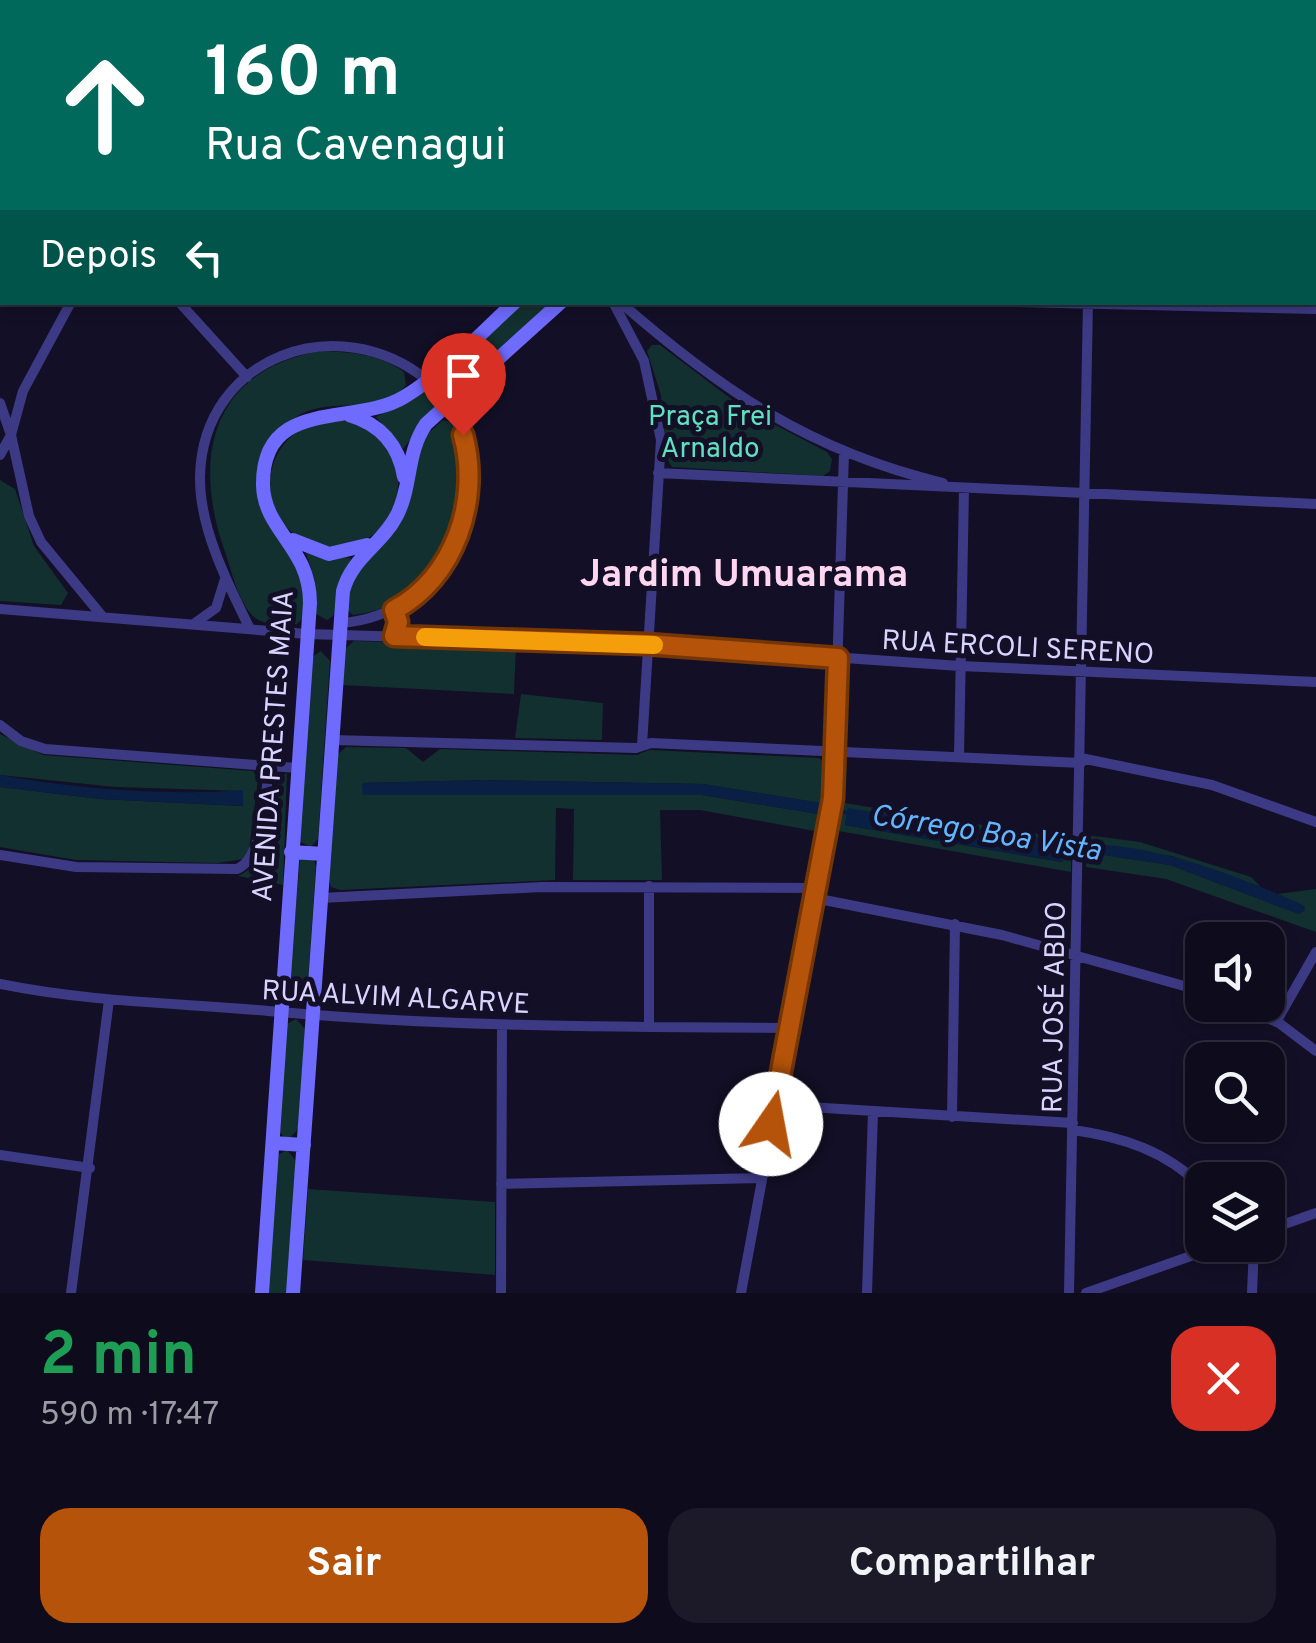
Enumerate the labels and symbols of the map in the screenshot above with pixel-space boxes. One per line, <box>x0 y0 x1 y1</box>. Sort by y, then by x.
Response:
pin <box>421 333 506 436</box>
park label: Praça Frei Arnaldo <box>648 400 772 468</box>
district label: Jardim Umuarama <box>580 552 908 601</box>
street label: AVENIDA PRESTES MAIA <box>246 589 304 903</box>
street label: RUA ERCOLI SERENO <box>881 624 1155 674</box>
water label: Córrego Boa Vista <box>868 798 1104 871</box>
street label: RUA JOSÉ ABDO <box>1034 901 1076 1113</box>
street label: RUA ALVIM ALGARVE <box>261 974 531 1024</box>
position arrow <box>719 1072 823 1176</box>

